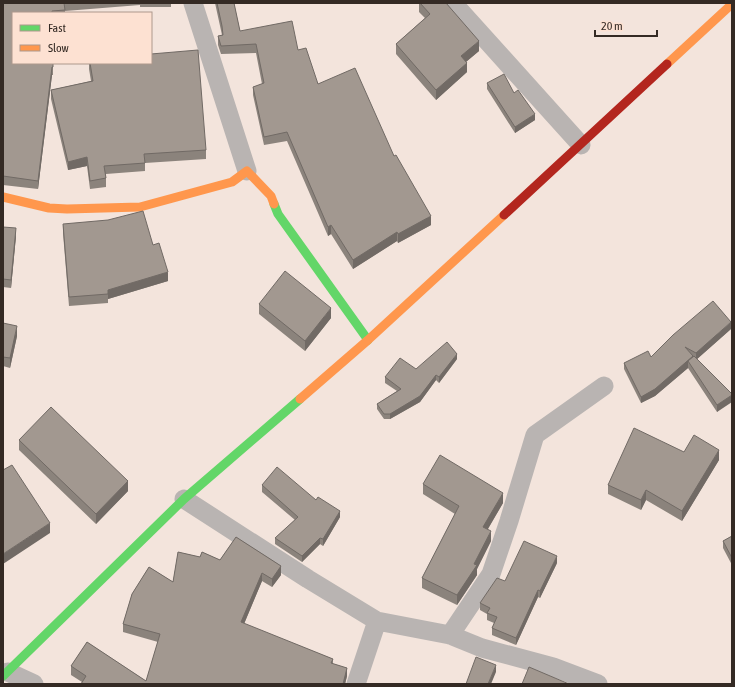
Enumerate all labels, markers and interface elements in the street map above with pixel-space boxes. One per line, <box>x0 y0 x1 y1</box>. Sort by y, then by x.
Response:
legend <box>12 12 152 64</box>
scale bar <box>595 12 657 38</box>
text: 20 m <box>601 19 623 33</box>
text: Fast <box>48 21 66 35</box>
text: Slow <box>48 41 69 55</box>

